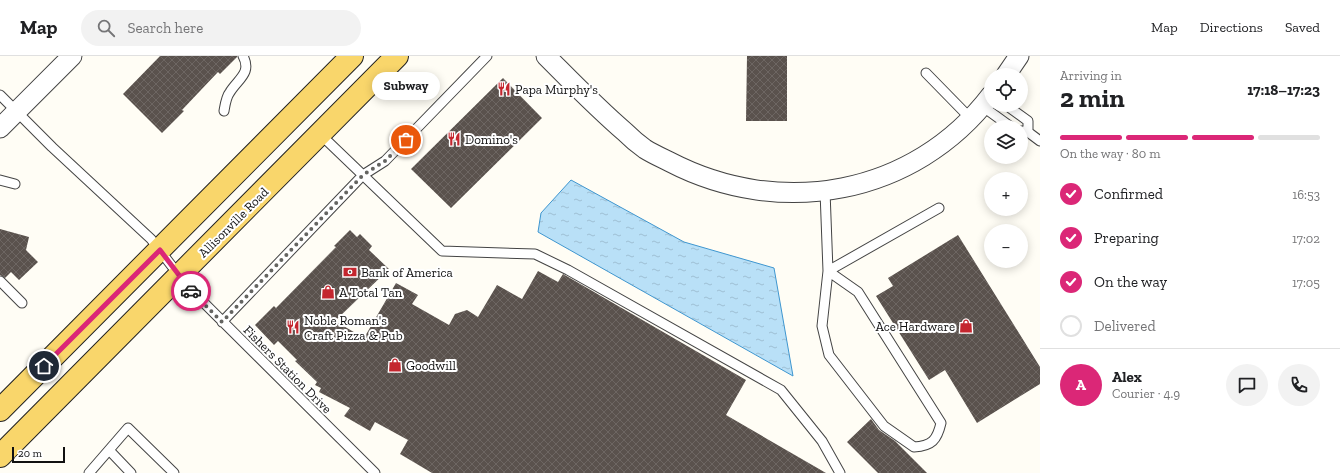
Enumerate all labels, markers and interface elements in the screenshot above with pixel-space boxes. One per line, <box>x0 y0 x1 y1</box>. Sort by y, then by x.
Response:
search box <box>81 10 361 46</box>
text: Map <box>20 16 57 39</box>
icon: search <box>95 17 117 39</box>
text: Search here <box>127 19 203 37</box>
text: Map <box>1151 19 1178 36</box>
text: Directions <box>1200 19 1263 36</box>
text: Saved <box>1285 19 1320 36</box>
map controls <box>984 68 1028 268</box>
button: locate <box>984 68 1028 112</box>
text: Arriving in <box>1060 68 1122 83</box>
callout: Subway <box>372 72 440 100</box>
text: Subway <box>384 78 428 93</box>
restaurant icon: Papa Murphy's <box>496 81 512 97</box>
text: 17:18–17:23 <box>1247 81 1320 99</box>
place label: Papa Murphy's <box>515 82 598 97</box>
text: 2 min <box>1060 82 1125 114</box>
button: layers <box>984 120 1028 164</box>
pin <box>389 123 423 157</box>
icon: bag <box>395 129 417 151</box>
restaurant icon: Domino's <box>446 131 462 147</box>
place label: Domino's <box>465 132 518 147</box>
text: On the way · 80 m <box>1060 146 1160 161</box>
button: + <box>984 172 1028 216</box>
icon: check <box>1060 183 1082 205</box>
street label: Allisonville Road <box>195 184 271 260</box>
text: Confirmed <box>1094 185 1163 203</box>
text: 16:53 <box>1292 187 1320 202</box>
button: − <box>984 224 1028 268</box>
icon: check <box>1060 227 1082 249</box>
text: Preparing <box>1094 229 1159 247</box>
text: 17:02 <box>1292 231 1320 246</box>
bank icon: Bank of America <box>342 264 358 280</box>
place label: Bank of America <box>361 265 454 280</box>
courier <box>171 271 211 311</box>
icon: check <box>1060 271 1082 293</box>
text: On the way <box>1094 273 1167 291</box>
text: 17:05 <box>1292 275 1320 290</box>
icon: car <box>180 280 202 302</box>
shop icon: A Total Tan <box>320 284 336 300</box>
place label: A Total Tan <box>339 285 403 300</box>
place label: Noble Roman's Craft Pizza & Pub <box>304 313 403 343</box>
text: Delivered <box>1094 317 1156 335</box>
shop icon: Ace Hardware <box>958 318 974 334</box>
restaurant icon: Noble Roman's Craft Pizza & Pub <box>285 319 301 335</box>
place label: Ace Hardware <box>875 319 955 334</box>
street label: Fishers Station Drive <box>241 322 335 416</box>
pin <box>27 349 61 383</box>
icon: home <box>33 355 55 377</box>
shop icon: Goodwill <box>387 357 403 373</box>
place label: Goodwill <box>406 358 456 373</box>
button: chat <box>1226 364 1268 406</box>
button: phone <box>1278 364 1320 406</box>
text: Alex <box>1112 368 1142 386</box>
text: A <box>1076 376 1086 394</box>
text: Courier · 4.9 <box>1112 386 1180 401</box>
scale bar <box>12 445 65 464</box>
text: 20 m <box>18 447 42 460</box>

